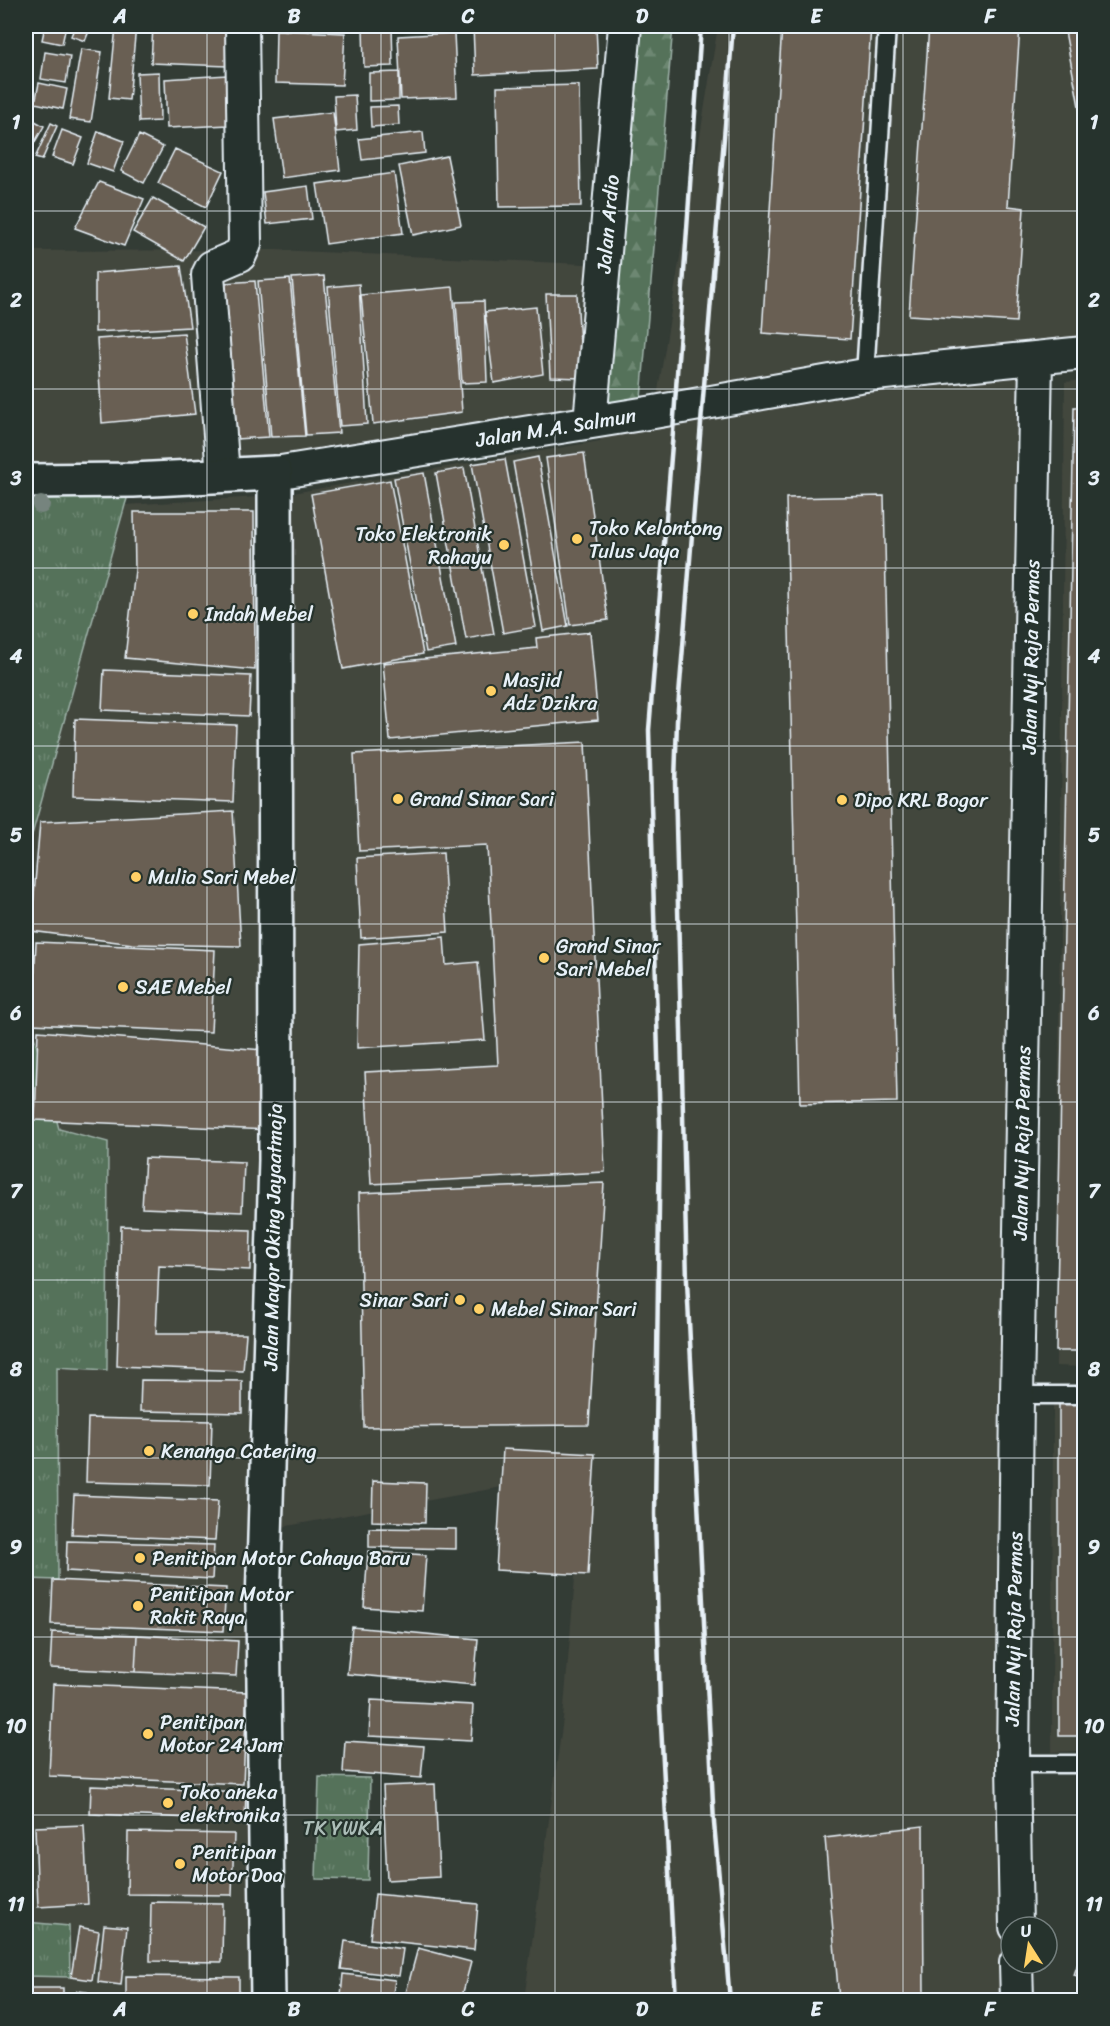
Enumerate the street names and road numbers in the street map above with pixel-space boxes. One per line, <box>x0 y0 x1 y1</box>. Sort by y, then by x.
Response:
street label: Jalan Ardio <box>586 173 630 276</box>
street label: Jalan M.A. Salmun <box>472 398 639 458</box>
street label: Jalan Nyi Raja Permas <box>1012 559 1050 756</box>
street label: Jalan Nyi Raja Permas <box>1003 1045 1041 1242</box>
street label: Jalan Mayor Oking Jayaatmaja <box>253 1103 293 1372</box>
street label: Jalan Nyi Raja Permas <box>995 1531 1033 1728</box>

